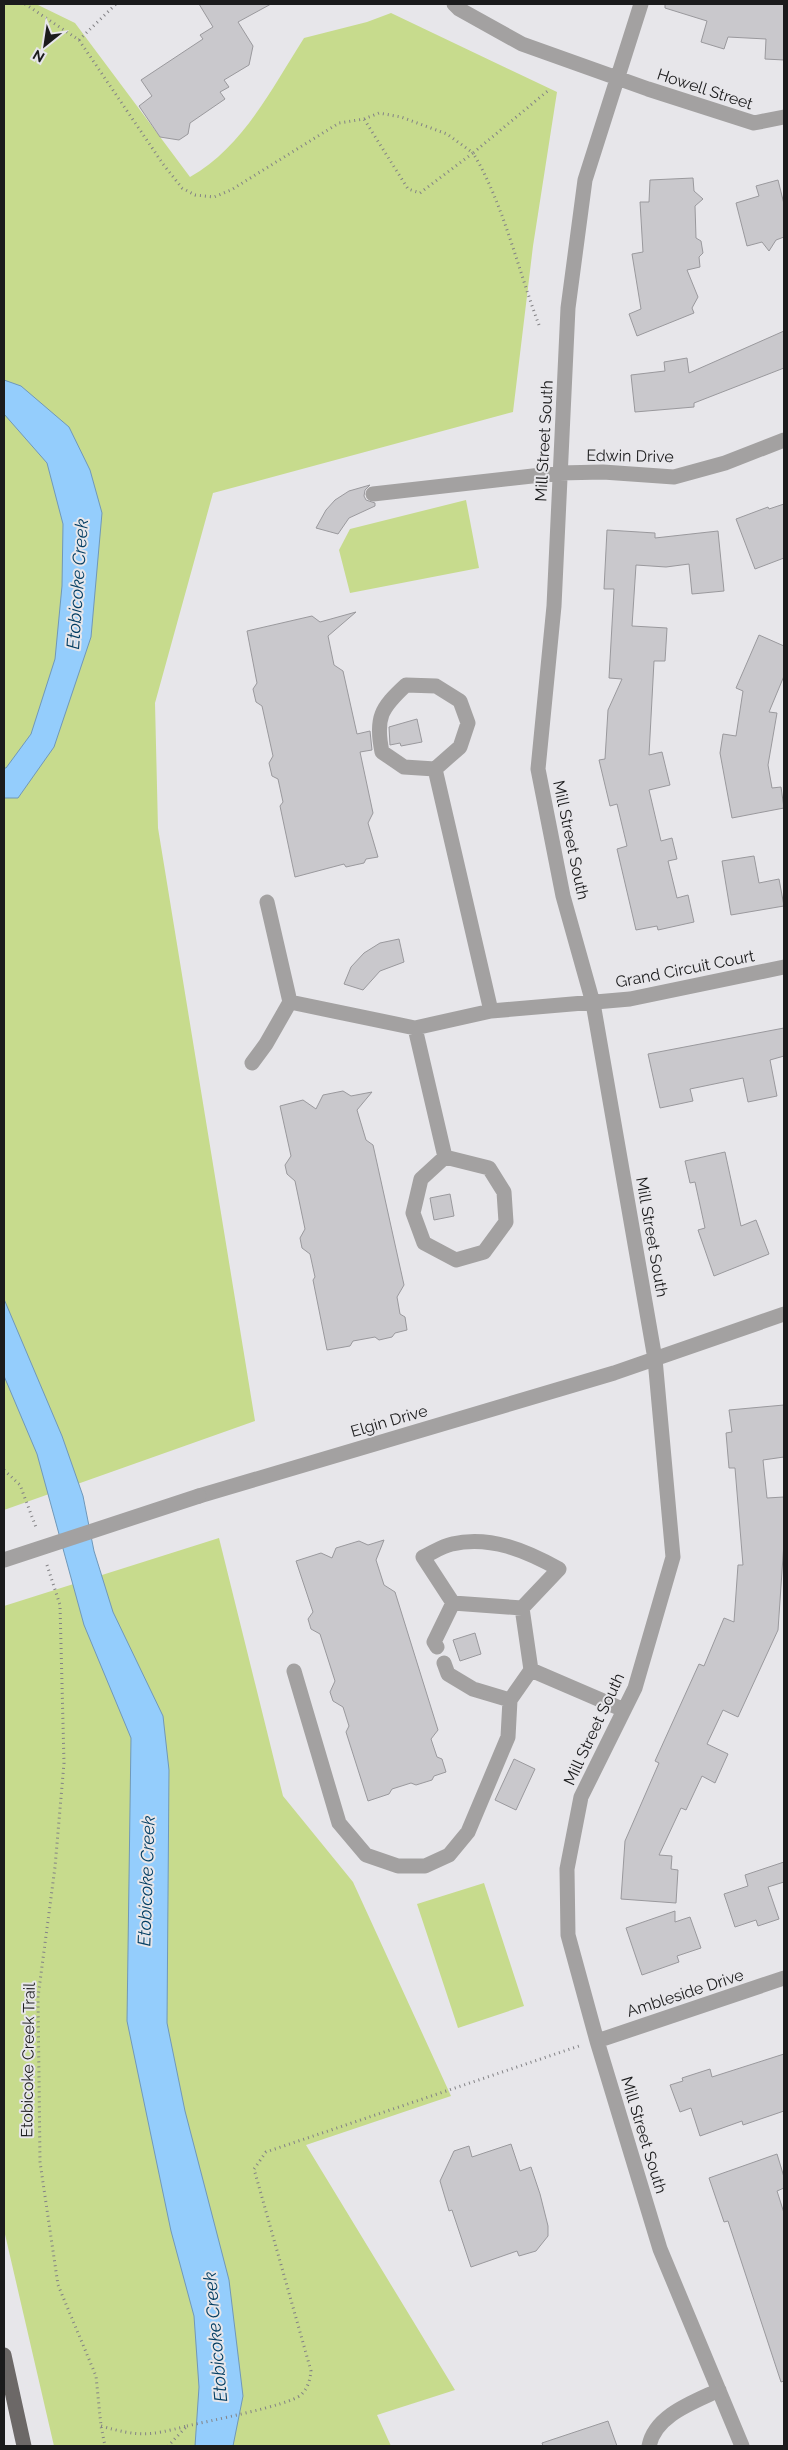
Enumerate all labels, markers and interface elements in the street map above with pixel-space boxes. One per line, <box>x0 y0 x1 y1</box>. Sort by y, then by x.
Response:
north arrow <box>20 20 70 70</box>
text: N <box>30 47 47 66</box>
street label: Howell Street <box>655 65 756 114</box>
street label: Mill Street South <box>531 380 557 502</box>
street label: Edwin Drive <box>586 446 674 466</box>
water label: Etobicoke Creek <box>62 518 92 650</box>
street label: Mill Street South <box>549 779 593 901</box>
street label: Grand Circuit Court <box>614 946 757 992</box>
street label: Mill Street South <box>632 1175 672 1299</box>
street label: Elgin Drive <box>348 1401 430 1441</box>
street label: Mill Street South <box>560 1670 628 1788</box>
water label: Etobicoke Creek <box>133 1815 159 1947</box>
street label: Ambleside Drive <box>624 1965 746 2021</box>
street label: Etobicoke Creek Trail <box>17 1982 39 2138</box>
street label: Mill Street South <box>617 2074 671 2196</box>
water label: Etobicoke Creek <box>199 2271 231 2403</box>

